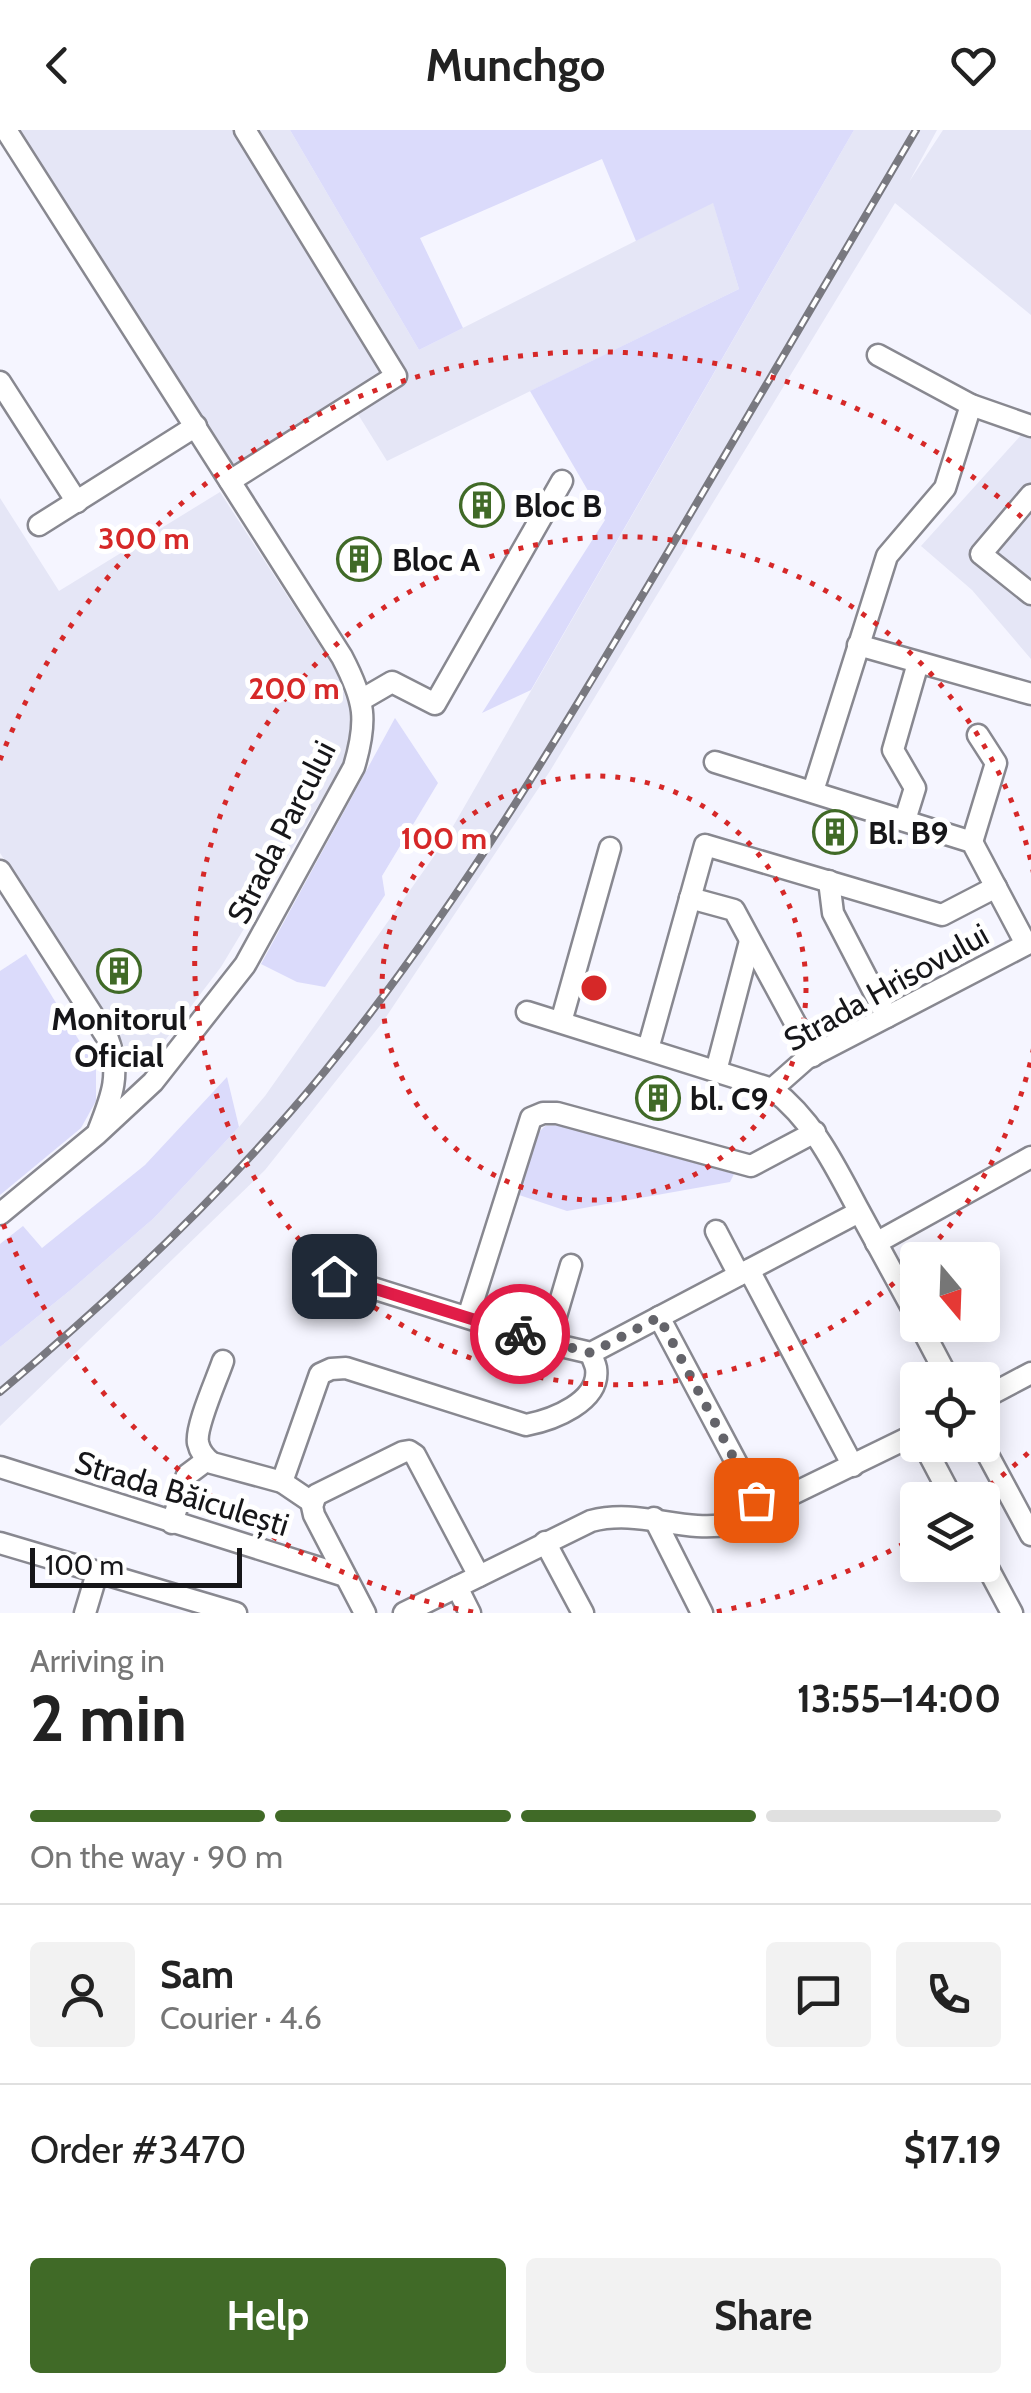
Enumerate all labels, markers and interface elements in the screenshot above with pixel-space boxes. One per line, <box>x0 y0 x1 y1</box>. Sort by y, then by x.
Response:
icon: back <box>30 38 85 93</box>
text: Munchgo <box>426 38 605 92</box>
icon: heart <box>946 38 1001 93</box>
building icon: Bloc B <box>459 482 505 528</box>
place label: Bloc B <box>514 486 602 525</box>
text: 300 m <box>98 520 190 557</box>
building icon: Bloc A <box>336 536 382 582</box>
place label: Bloc A <box>392 540 480 579</box>
text: 200 m <box>248 670 340 707</box>
street label: Strada Parcului <box>218 734 344 930</box>
building icon: Bl. B9 <box>812 809 858 855</box>
place label: Bl. B9 <box>868 813 949 852</box>
text: 100 m <box>401 820 487 857</box>
street label: Strada Hrisovului <box>777 915 995 1059</box>
building icon: Monitorul Oficial <box>96 948 142 994</box>
centre of rings <box>576 970 612 1006</box>
place label: Monitorul Oficial <box>51 999 187 1075</box>
building icon: bl. C9 <box>635 1075 681 1121</box>
place label: bl. C9 <box>690 1079 768 1118</box>
pin <box>292 1234 377 1319</box>
north arrow <box>900 1242 1000 1342</box>
map controls <box>900 1242 1000 1582</box>
icon: home <box>307 1249 362 1304</box>
courier <box>470 1284 570 1384</box>
icon: bike <box>493 1307 548 1362</box>
button: locate <box>900 1362 1000 1462</box>
street label: Strada Băiculești <box>70 1442 294 1546</box>
pin <box>714 1458 799 1543</box>
icon: bag <box>729 1473 784 1528</box>
button: layers <box>900 1482 1000 1582</box>
scale bar <box>30 1543 242 1588</box>
text: 100 m <box>45 1548 124 1582</box>
text: Arriving in <box>30 1641 165 1680</box>
text: 13:55–14:00 <box>797 1675 1001 1722</box>
text: 2 min <box>30 1678 187 1757</box>
text: On the way · 90 m <box>30 1837 283 1876</box>
button: person <box>30 1942 135 2047</box>
button: chat <box>766 1942 871 2047</box>
button: phone <box>896 1942 1001 2047</box>
text: Sam <box>160 1951 234 1998</box>
text: Courier · 4.6 <box>160 1998 322 2037</box>
text: Order #3470 <box>30 2126 246 2173</box>
text: $17.19 <box>904 2126 1001 2173</box>
button: Help <box>30 2258 506 2373</box>
button: Share <box>526 2258 1001 2373</box>

